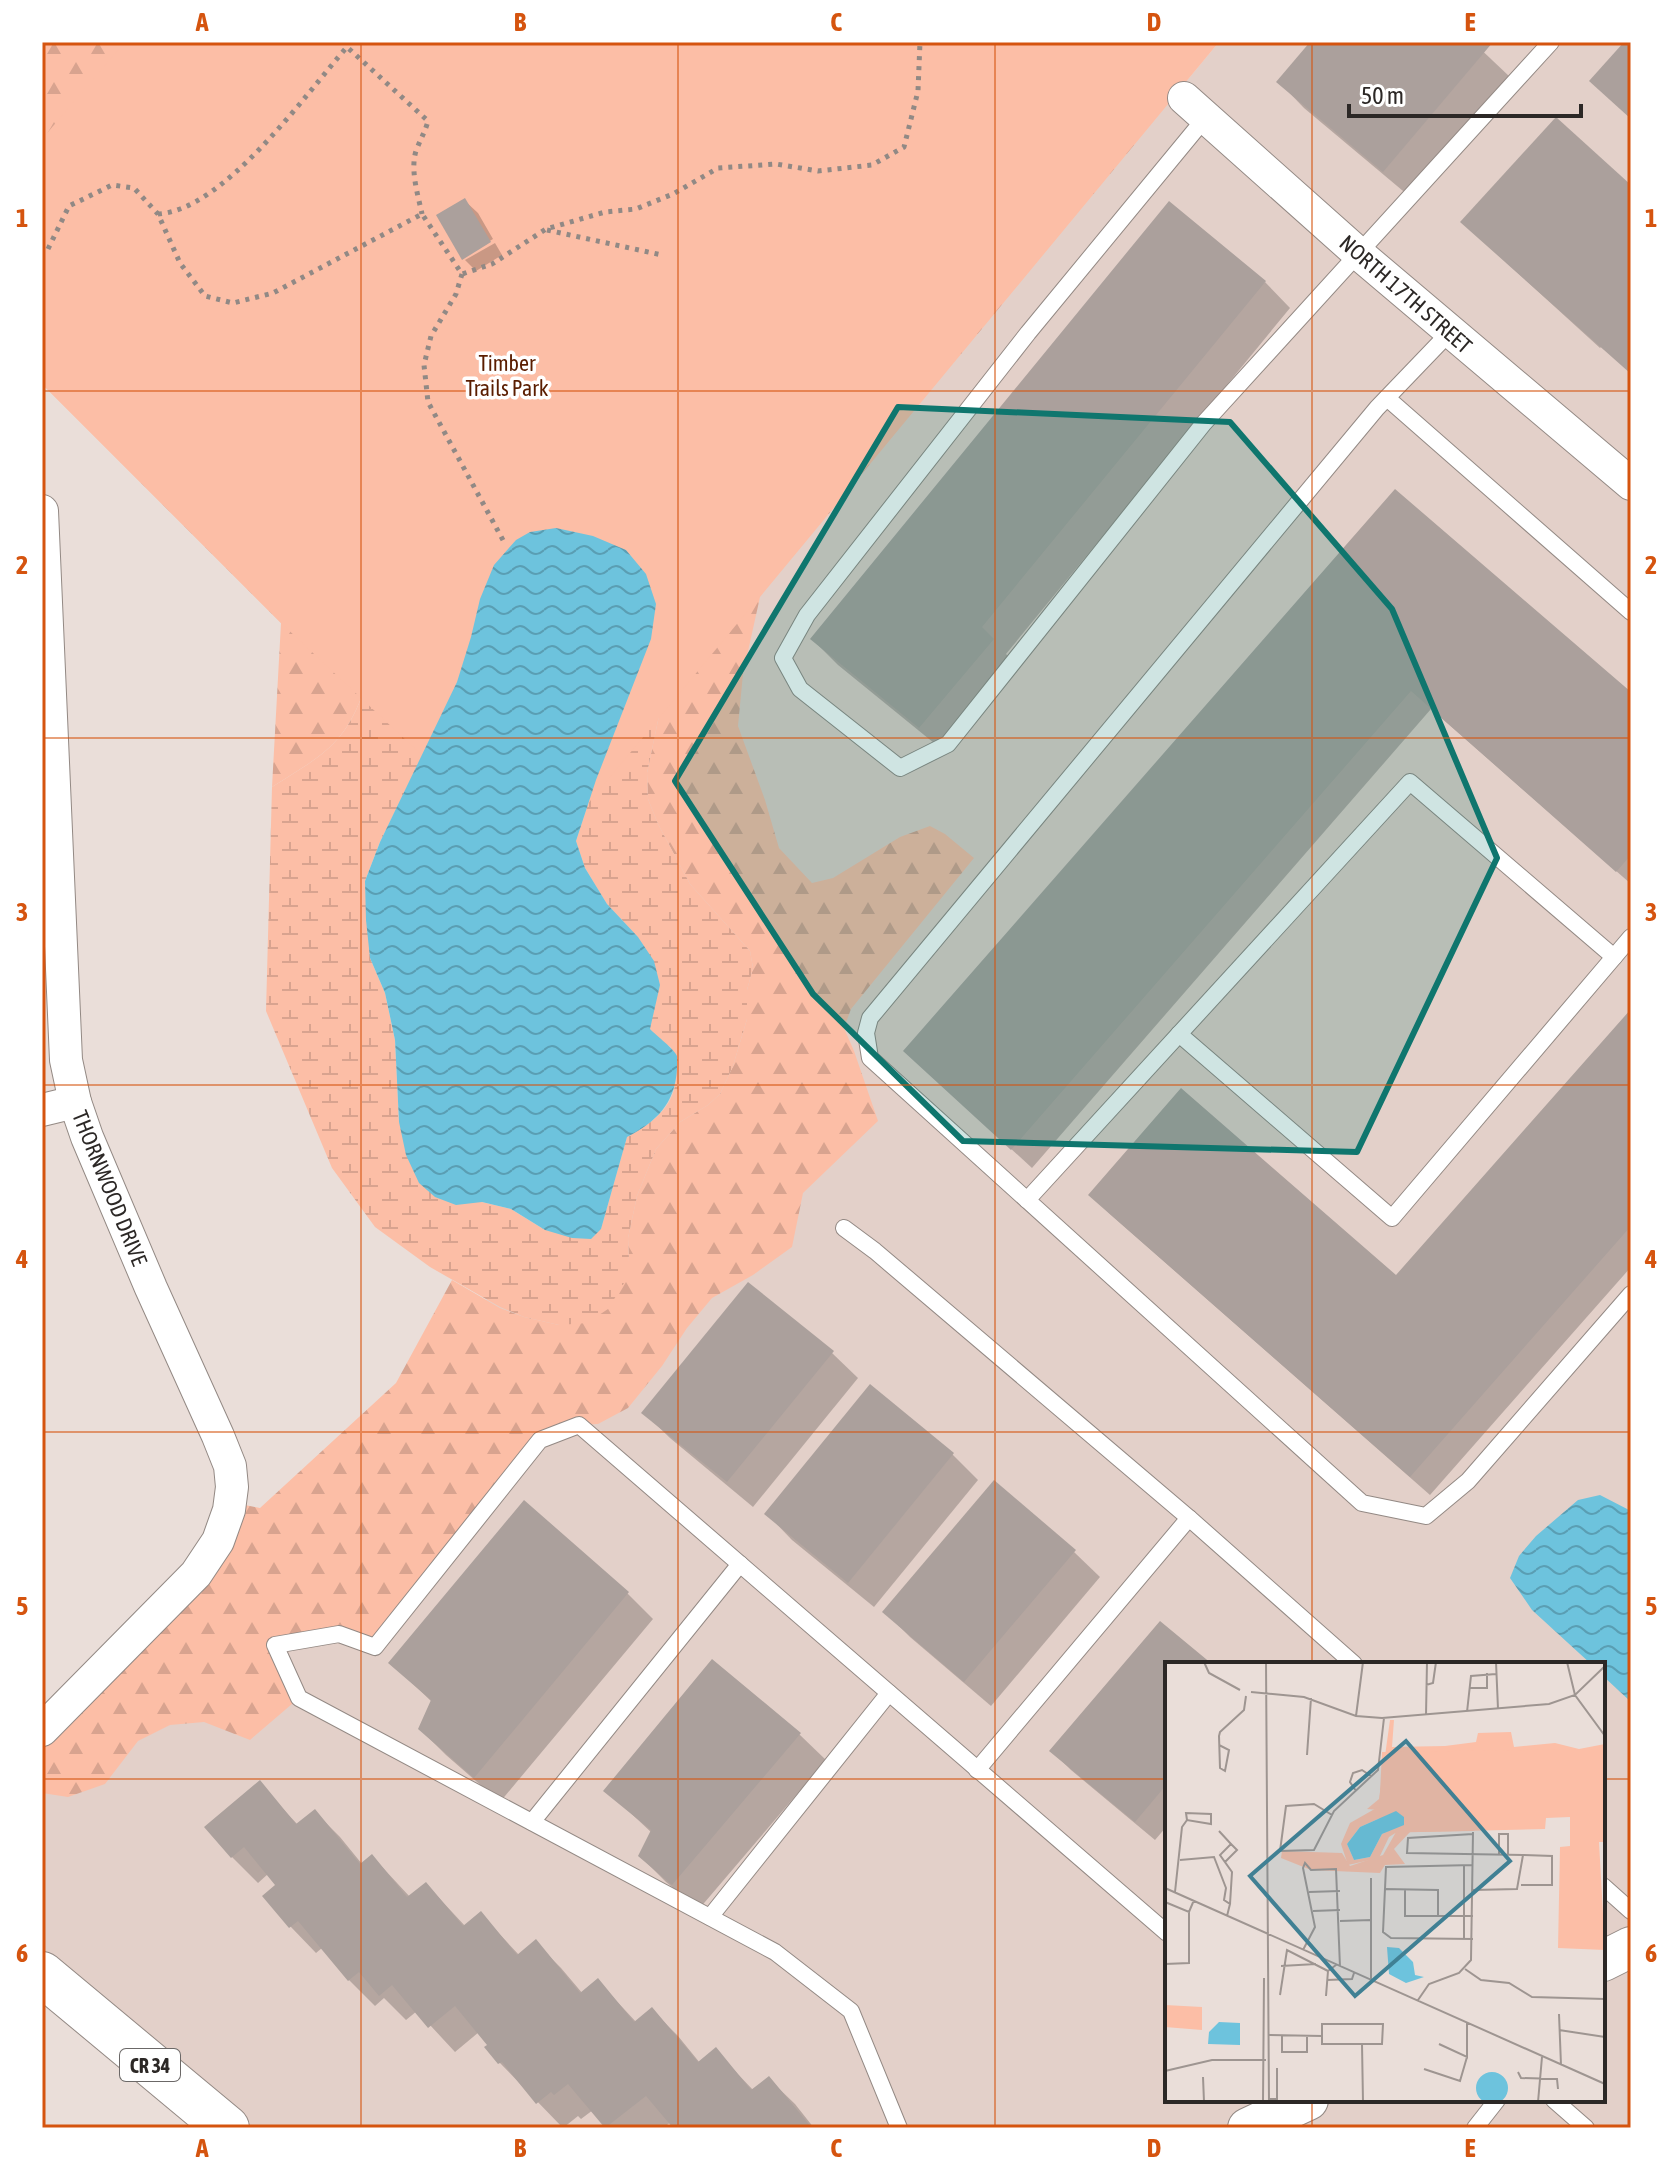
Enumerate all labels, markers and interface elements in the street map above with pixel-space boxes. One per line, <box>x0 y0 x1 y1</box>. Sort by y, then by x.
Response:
text: A <box>195 7 209 37</box>
text: B <box>514 7 527 37</box>
text: C <box>830 7 842 37</box>
text: D <box>1147 7 1161 37</box>
text: E <box>1464 7 1476 37</box>
scale bar <box>1349 68 1581 118</box>
text: 50 m <box>1361 82 1404 109</box>
text: 1 <box>16 203 28 233</box>
text: 1 <box>1645 203 1657 233</box>
street label: NORTH 17TH STREET <box>1335 230 1478 359</box>
park label: Timber Trails Park <box>465 350 549 401</box>
text: 2 <box>16 550 28 580</box>
text: 2 <box>1645 550 1657 580</box>
text: 3 <box>16 897 28 927</box>
text: 3 <box>1645 897 1657 927</box>
street label: THORNWOOD DRIVE <box>67 1107 153 1270</box>
text: 4 <box>15 1244 28 1274</box>
text: 4 <box>1644 1244 1657 1274</box>
text: 5 <box>16 1591 28 1621</box>
text: 5 <box>1645 1591 1657 1621</box>
inset map <box>1165 1662 1605 2102</box>
text: 6 <box>16 1938 28 1968</box>
text: 6 <box>1645 1938 1657 1968</box>
road number: CR 34 <box>120 2049 180 2081</box>
text: A <box>195 2133 209 2163</box>
text: B <box>514 2133 527 2163</box>
text: C <box>830 2133 842 2163</box>
text: D <box>1147 2133 1161 2163</box>
text: E <box>1464 2133 1476 2163</box>

